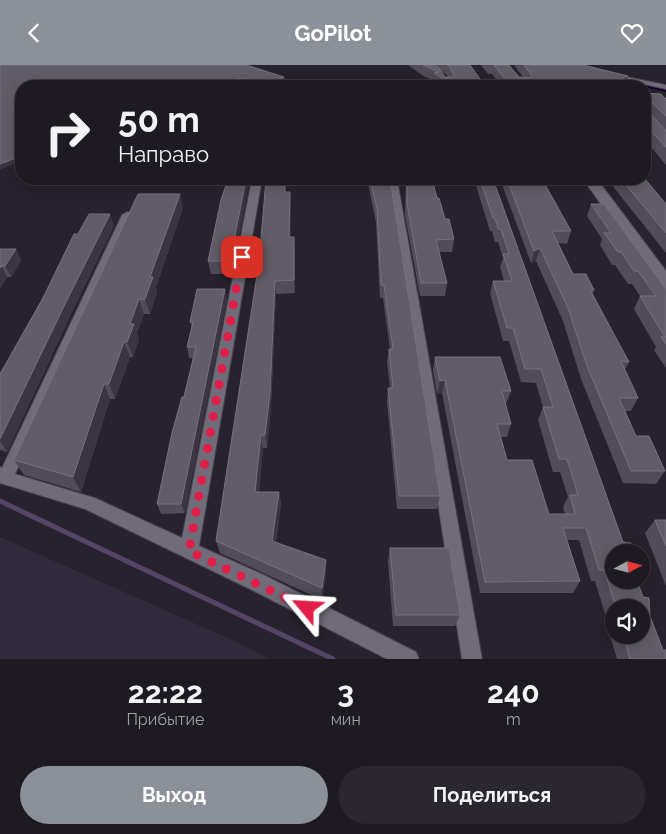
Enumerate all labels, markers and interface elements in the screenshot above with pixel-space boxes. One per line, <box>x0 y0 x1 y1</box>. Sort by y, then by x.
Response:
icon: back <box>20 19 48 47</box>
icon: heart <box>618 19 646 47</box>
text: GoPilot <box>295 20 371 46</box>
text: 50 m <box>118 99 200 140</box>
icon: right <box>35 100 100 165</box>
text: Направо <box>118 141 209 167</box>
pin <box>221 236 263 278</box>
icon: arrive <box>228 243 256 271</box>
north arrow <box>605 544 650 589</box>
map controls <box>605 544 650 644</box>
position arrow <box>280 581 332 633</box>
button: sound <box>605 599 650 644</box>
text: 22:22 <box>128 675 203 710</box>
text: 3 <box>337 675 354 710</box>
text: 240 <box>487 675 540 710</box>
text: Прибытие <box>126 710 204 729</box>
text: мин <box>331 710 361 729</box>
text: m <box>506 710 521 729</box>
button: Выход <box>20 766 328 824</box>
button: Поделиться <box>338 766 646 824</box>

